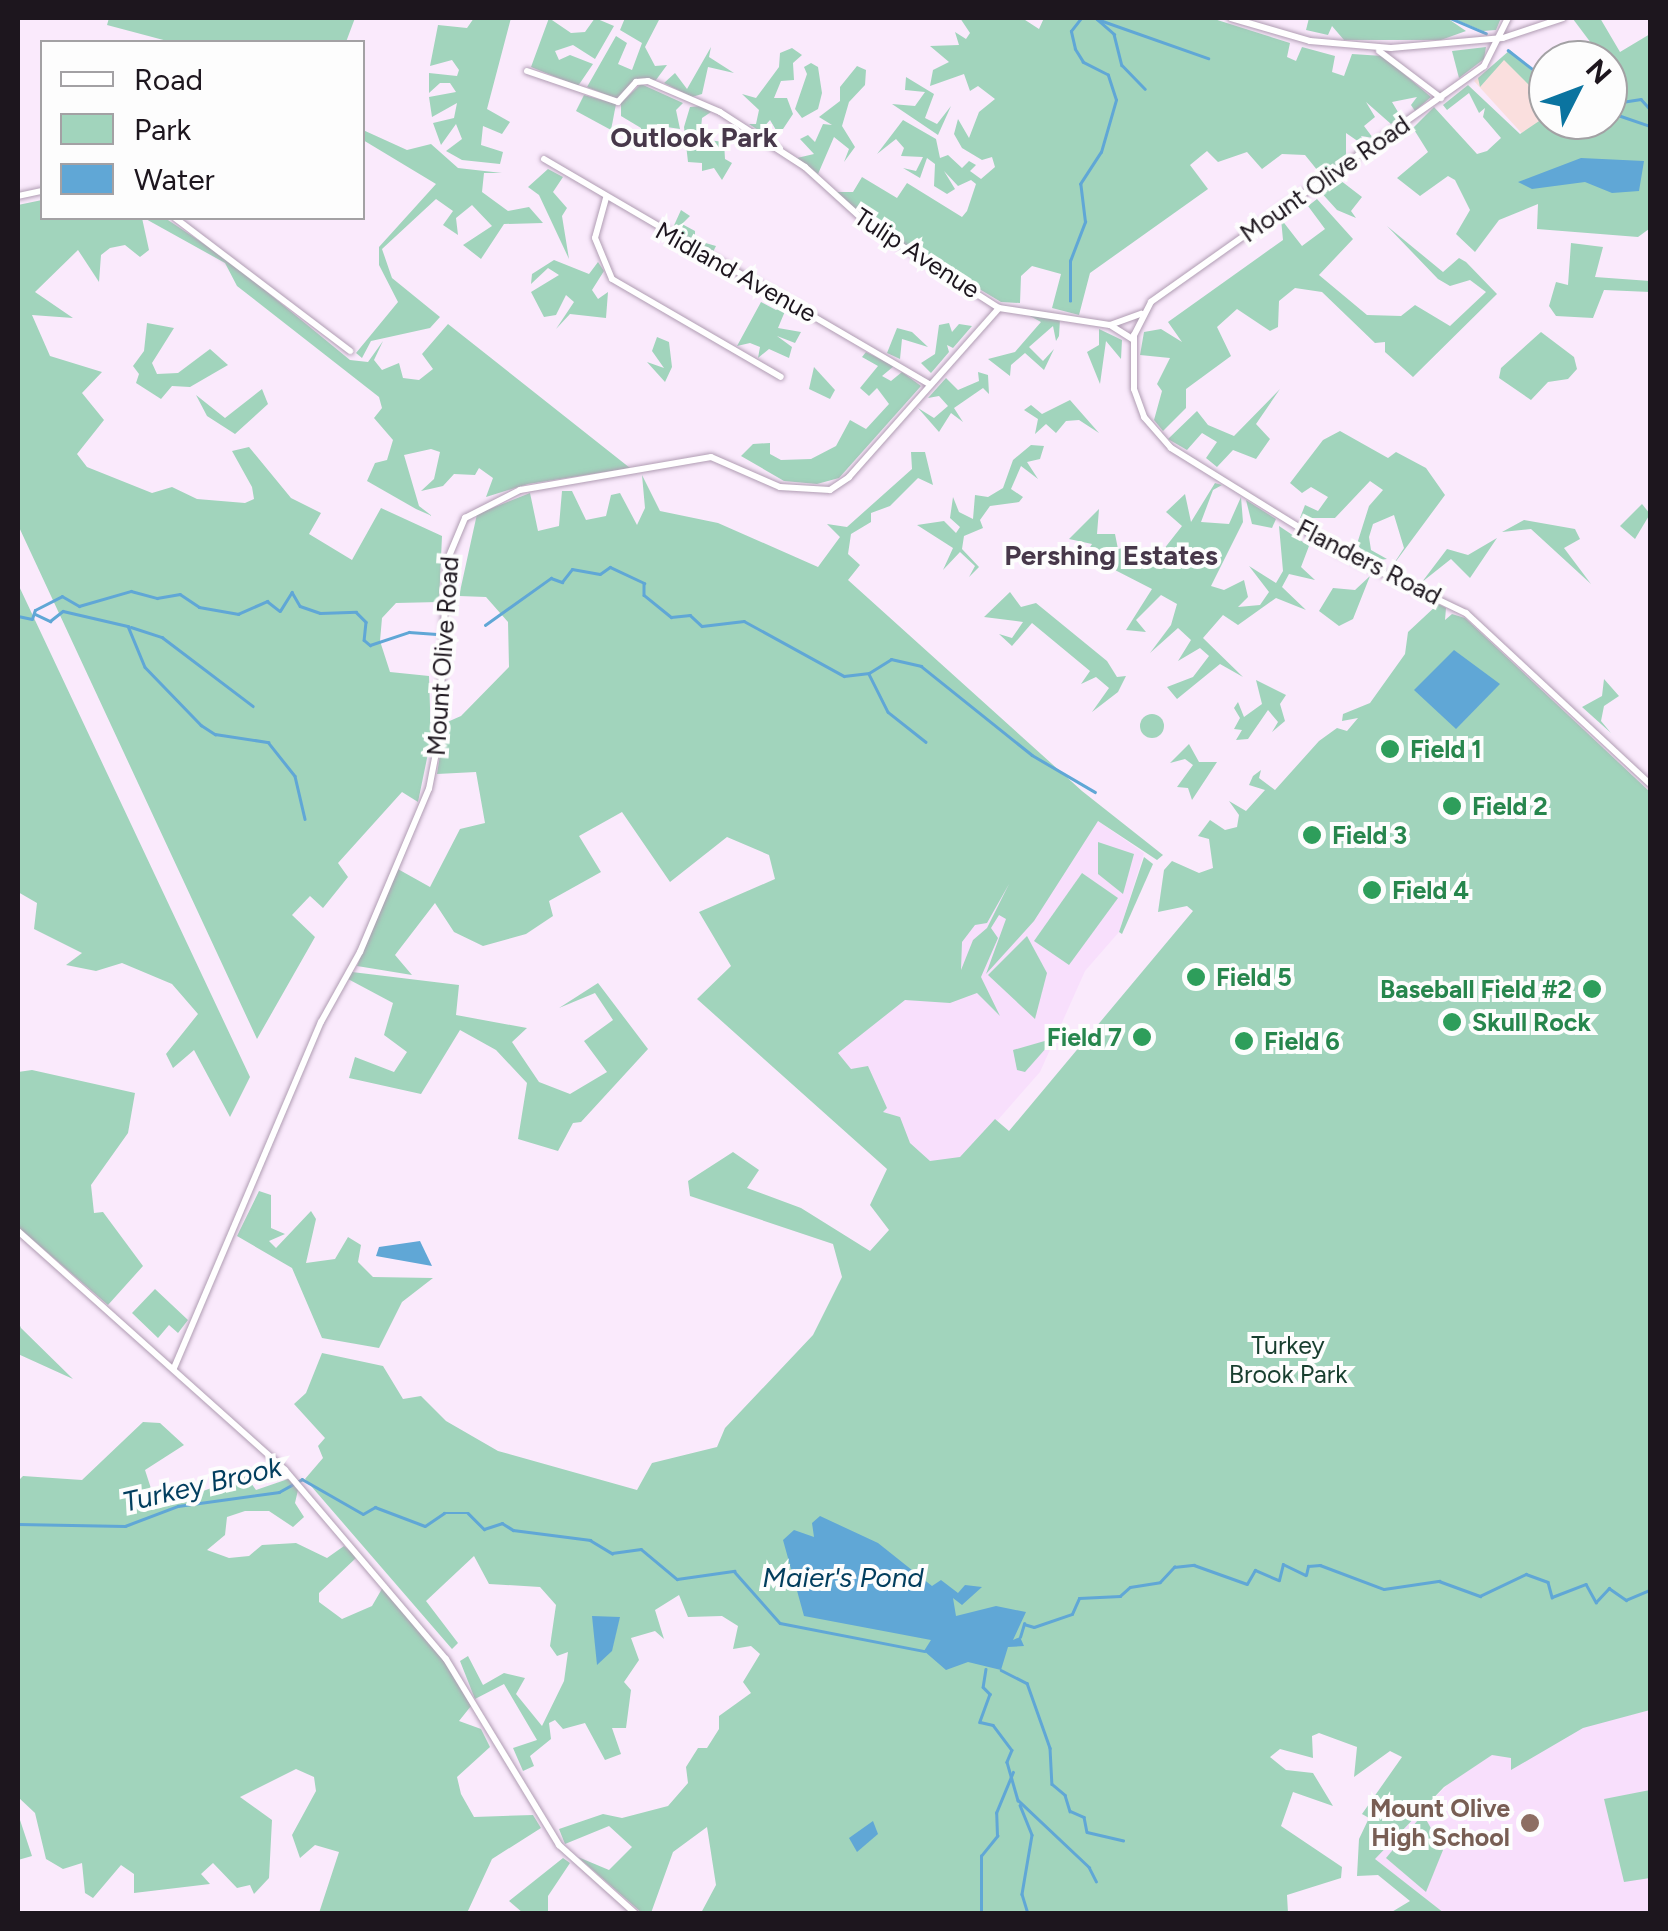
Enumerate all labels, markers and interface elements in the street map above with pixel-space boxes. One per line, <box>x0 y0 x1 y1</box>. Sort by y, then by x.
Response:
legend <box>40 40 365 220</box>
north arrow <box>1528 40 1628 140</box>
text: N <box>1579 52 1619 91</box>
text: Road <box>134 61 203 98</box>
street label: Mount Olive Road <box>1234 109 1416 249</box>
text: Park <box>134 111 191 148</box>
district label: Outlook Park <box>610 120 778 154</box>
text: Water <box>134 161 215 198</box>
street label: Tulip Avenue <box>849 201 985 305</box>
street label: Midland Avenue <box>650 215 822 329</box>
street label: Flanders Road <box>1292 513 1446 611</box>
district label: Pershing Estates <box>1004 538 1218 572</box>
street label: Mount Olive Road <box>421 555 465 757</box>
place label: Field 1 <box>1410 734 1482 764</box>
marker: Field 1 <box>1379 738 1401 760</box>
place label: Field 2 <box>1472 791 1548 821</box>
marker: Field 2 <box>1441 795 1463 817</box>
place label: Field 3 <box>1332 820 1407 850</box>
marker: Field 3 <box>1301 824 1323 846</box>
place label: Field 4 <box>1392 875 1469 905</box>
marker: Field 4 <box>1361 879 1383 901</box>
place label: Field 5 <box>1216 962 1292 992</box>
marker: Field 5 <box>1185 966 1207 988</box>
place label: Baseball Field #2 <box>1380 974 1572 1004</box>
marker: Baseball Field #2 <box>1581 978 1603 1000</box>
place label: Skull Rock <box>1472 1007 1591 1037</box>
marker: Skull Rock <box>1441 1011 1463 1033</box>
place label: Field 7 <box>1047 1022 1122 1052</box>
marker: Field 7 <box>1131 1026 1153 1048</box>
place label: Field 6 <box>1264 1026 1340 1056</box>
marker: Field 6 <box>1233 1030 1255 1052</box>
park label: Turkey Brook Park <box>1229 1331 1347 1390</box>
water label: Turkey Brook <box>119 1449 285 1519</box>
water label: Maier's Pond <box>762 1560 924 1594</box>
place label: Mount Olive High School <box>1370 1794 1510 1853</box>
marker: Mount Olive High School <box>1519 1812 1541 1834</box>

